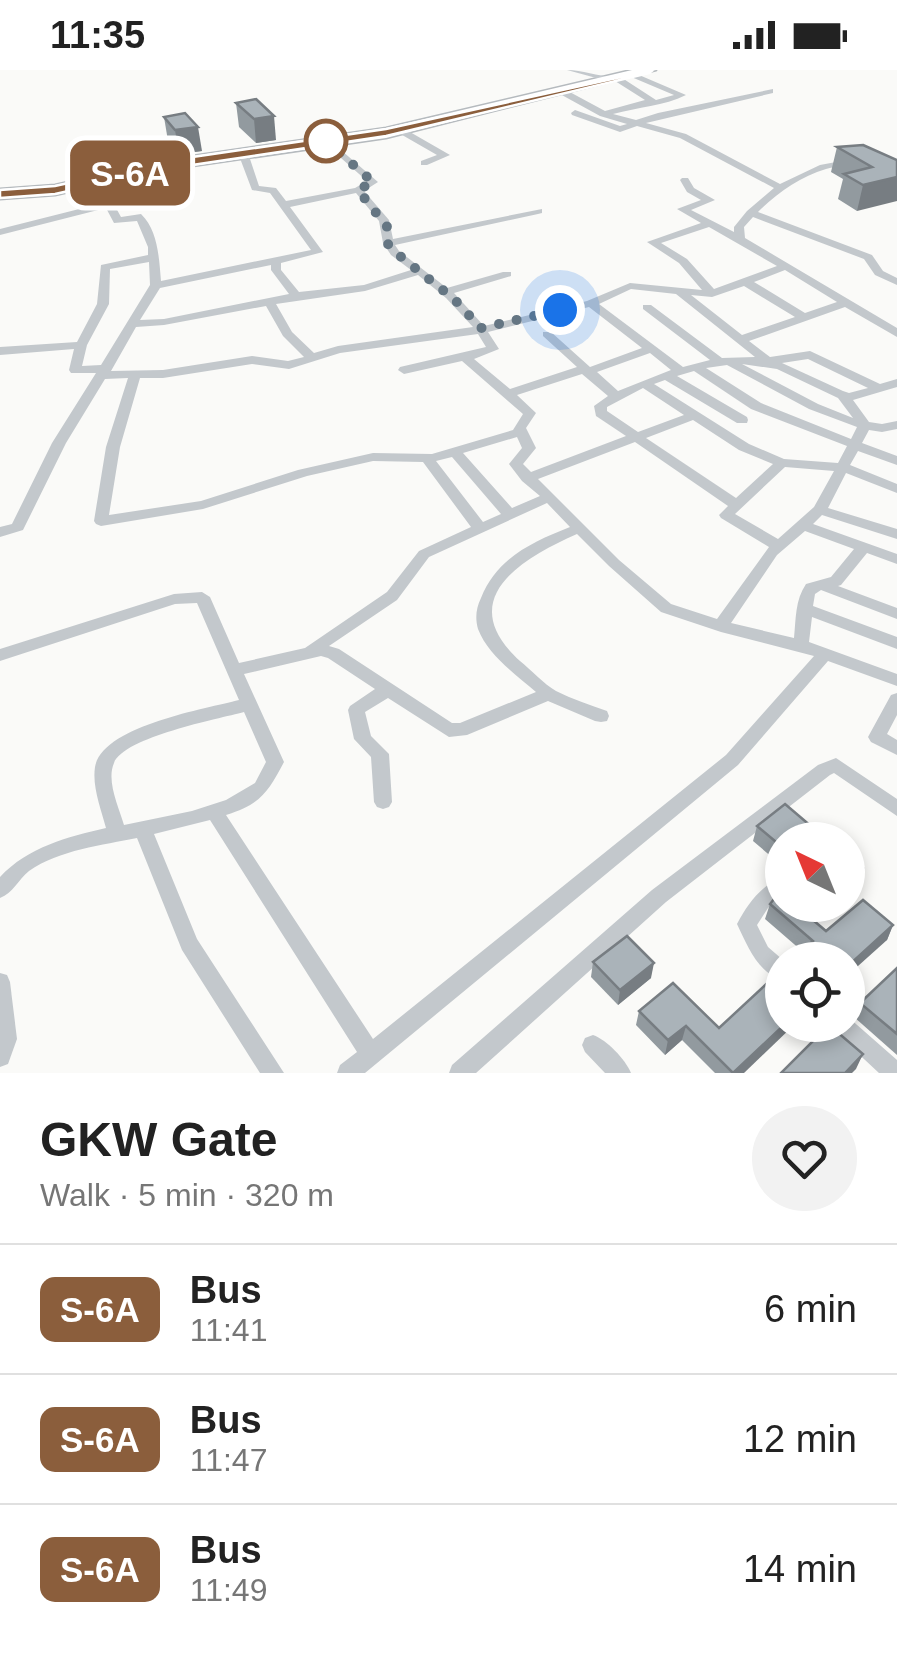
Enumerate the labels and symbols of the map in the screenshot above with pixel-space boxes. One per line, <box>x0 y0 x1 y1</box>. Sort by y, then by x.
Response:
unlabelled marker <box>305 120 347 162</box>
line badge: S-6A <box>60 140 200 206</box>
your location <box>535 285 585 335</box>
north arrow <box>765 822 865 922</box>

